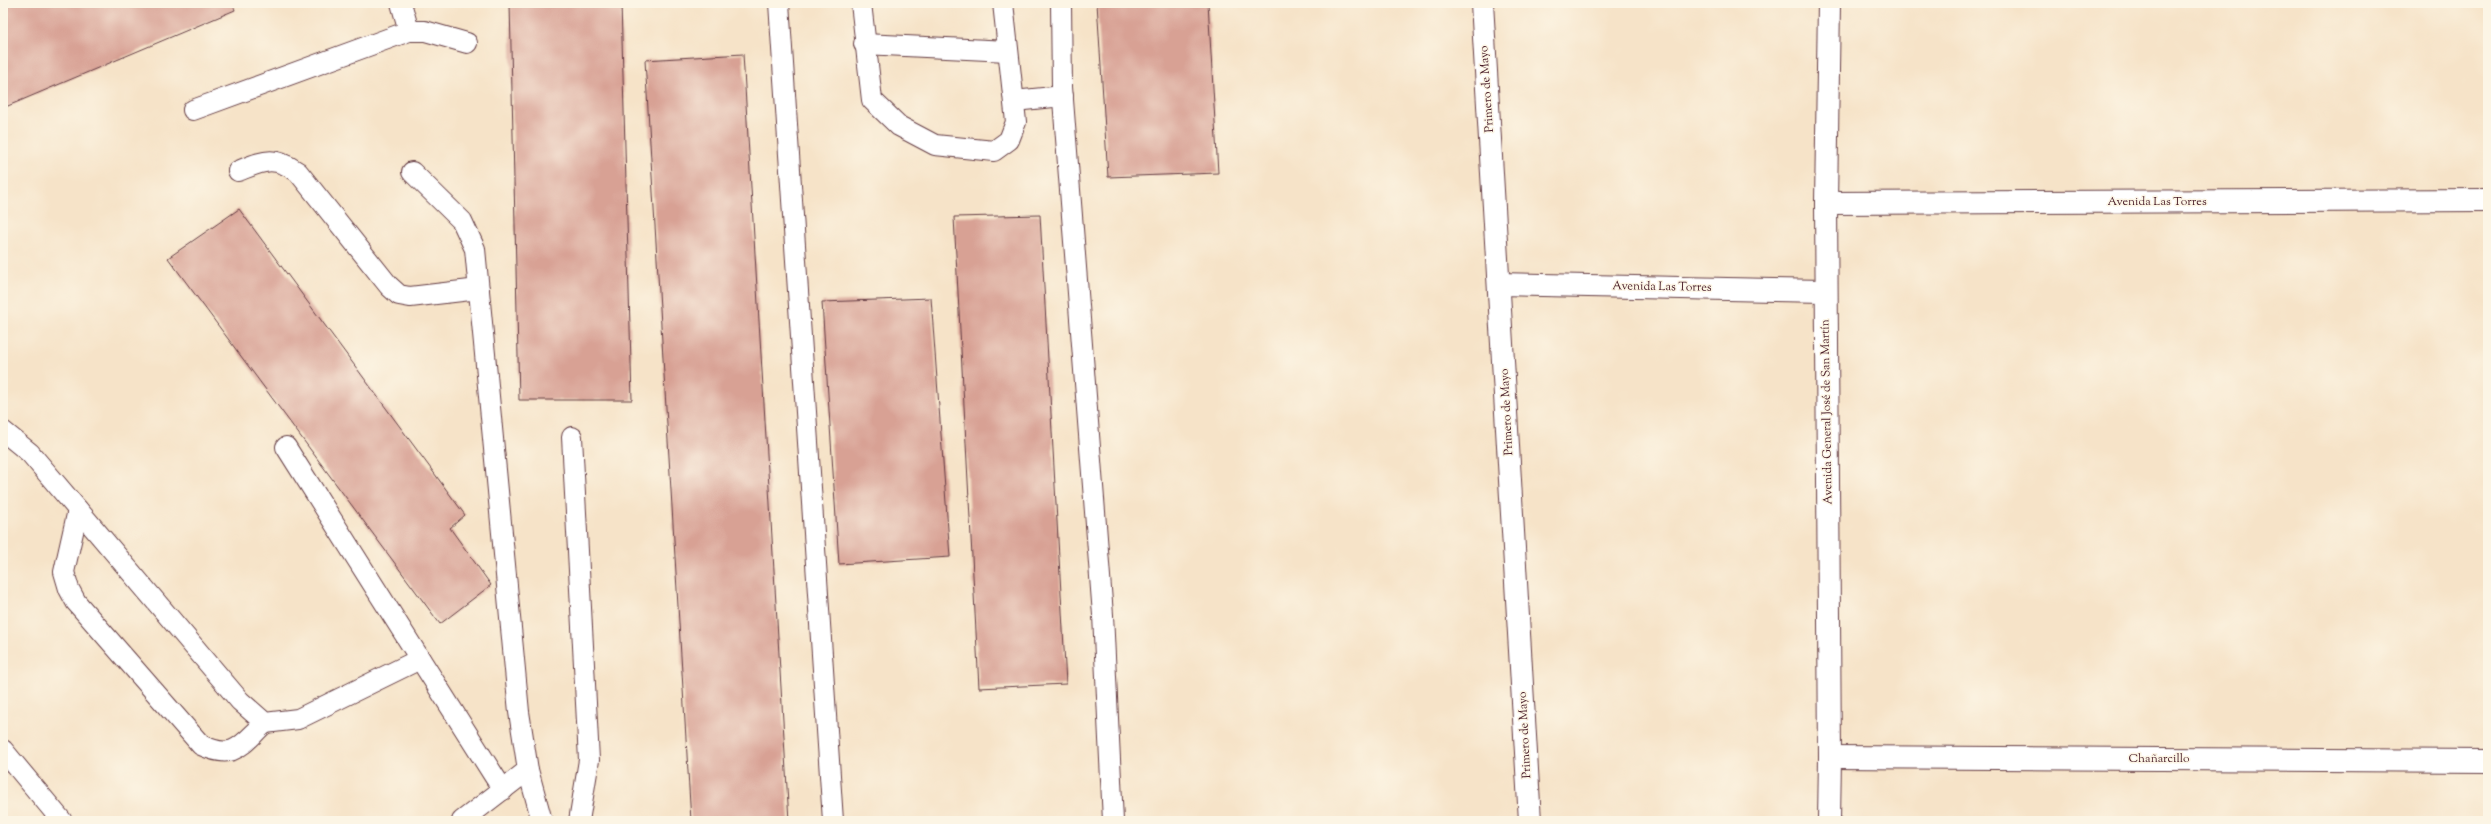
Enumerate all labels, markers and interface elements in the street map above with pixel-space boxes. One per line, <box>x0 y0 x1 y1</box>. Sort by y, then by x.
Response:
street label: Primero de Mayo <box>1475 45 1499 133</box>
street label: Avenida Las Torres <box>2107 193 2207 211</box>
street label: Avenida Las Torres <box>1612 277 1712 297</box>
street label: Avenida General José de San Martín <box>1816 319 1838 505</box>
street label: Primero de Mayo <box>1496 368 1518 456</box>
street label: Primero de Mayo <box>1514 691 1536 779</box>
street label: Chañarcillo <box>2128 750 2190 768</box>

